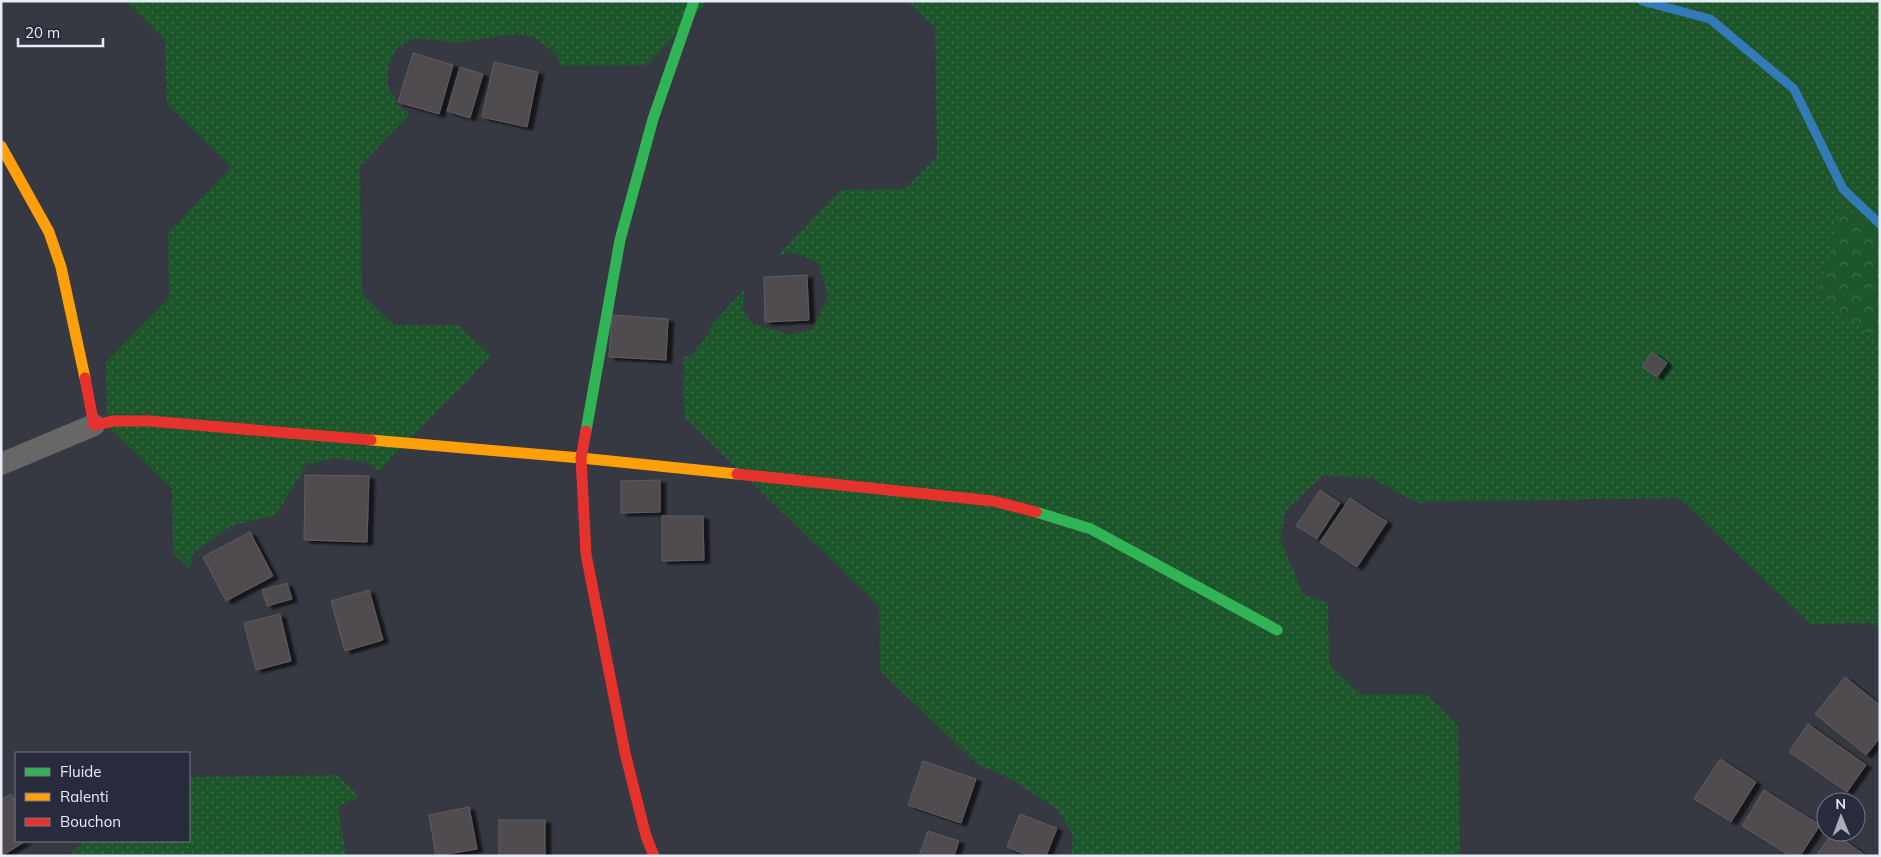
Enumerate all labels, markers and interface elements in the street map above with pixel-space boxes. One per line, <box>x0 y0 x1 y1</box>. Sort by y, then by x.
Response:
scale bar <box>18 15 102 47</box>
text: 20 m <box>25 23 60 42</box>
legend <box>15 752 190 842</box>
text: Fluide <box>60 762 101 781</box>
text: Ralenti <box>60 787 109 806</box>
north arrow <box>1816 792 1866 842</box>
text: N <box>1835 795 1846 813</box>
text: Bouchon <box>60 812 121 831</box>

